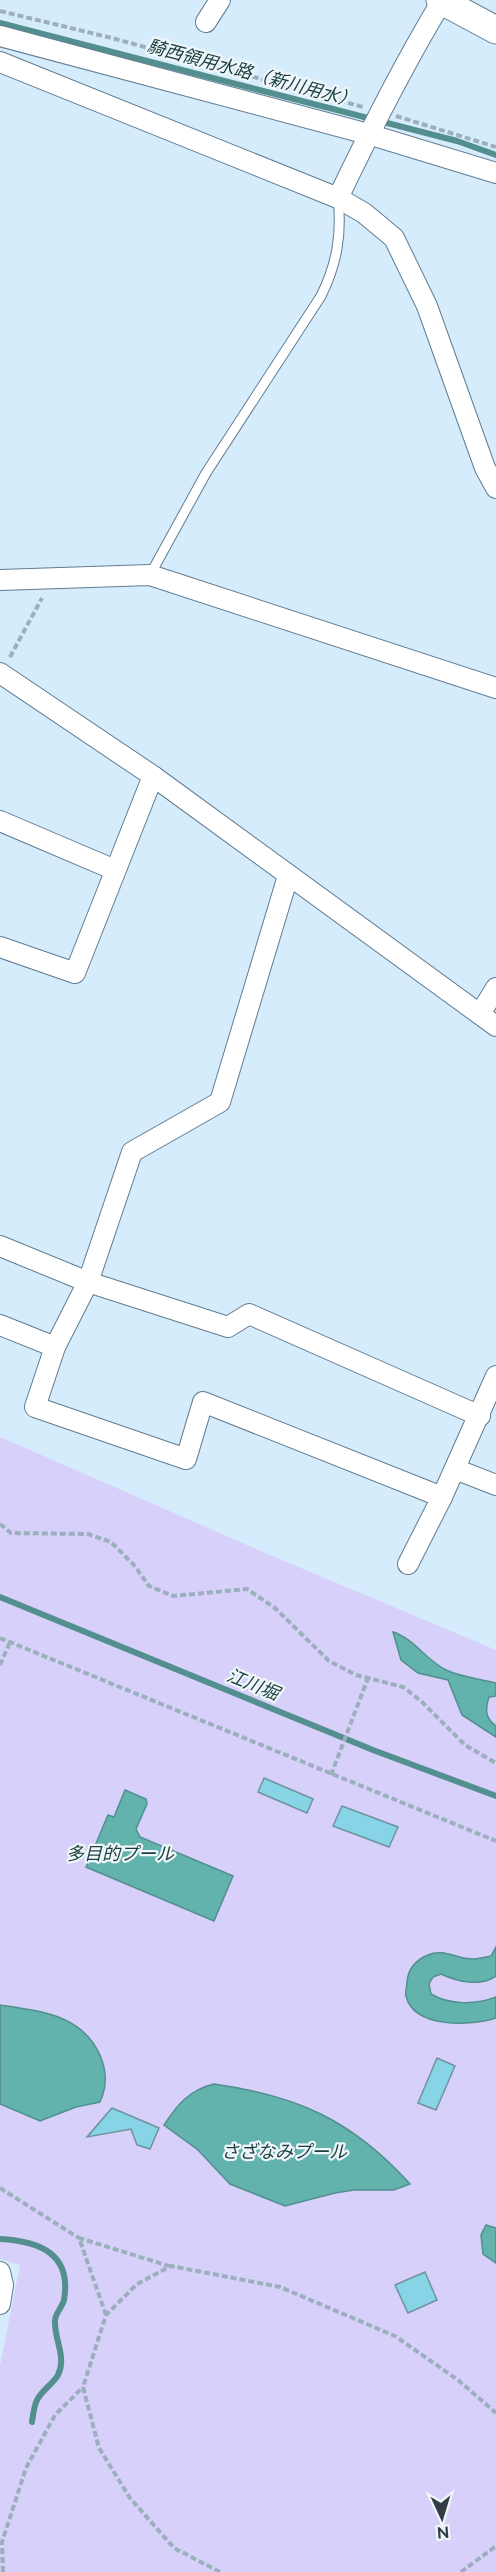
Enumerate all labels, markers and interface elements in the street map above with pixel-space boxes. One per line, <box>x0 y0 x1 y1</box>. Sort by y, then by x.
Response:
water label: 騎西領用水路（新川用水） <box>145 35 359 111</box>
water label: 江川堀 <box>224 1664 285 1705</box>
water label: 多目的プール <box>66 1843 175 1864</box>
water label: さざなみプール <box>221 2141 348 2162</box>
north arrow <box>412 2488 472 2548</box>
text: N <box>436 2523 450 2542</box>

